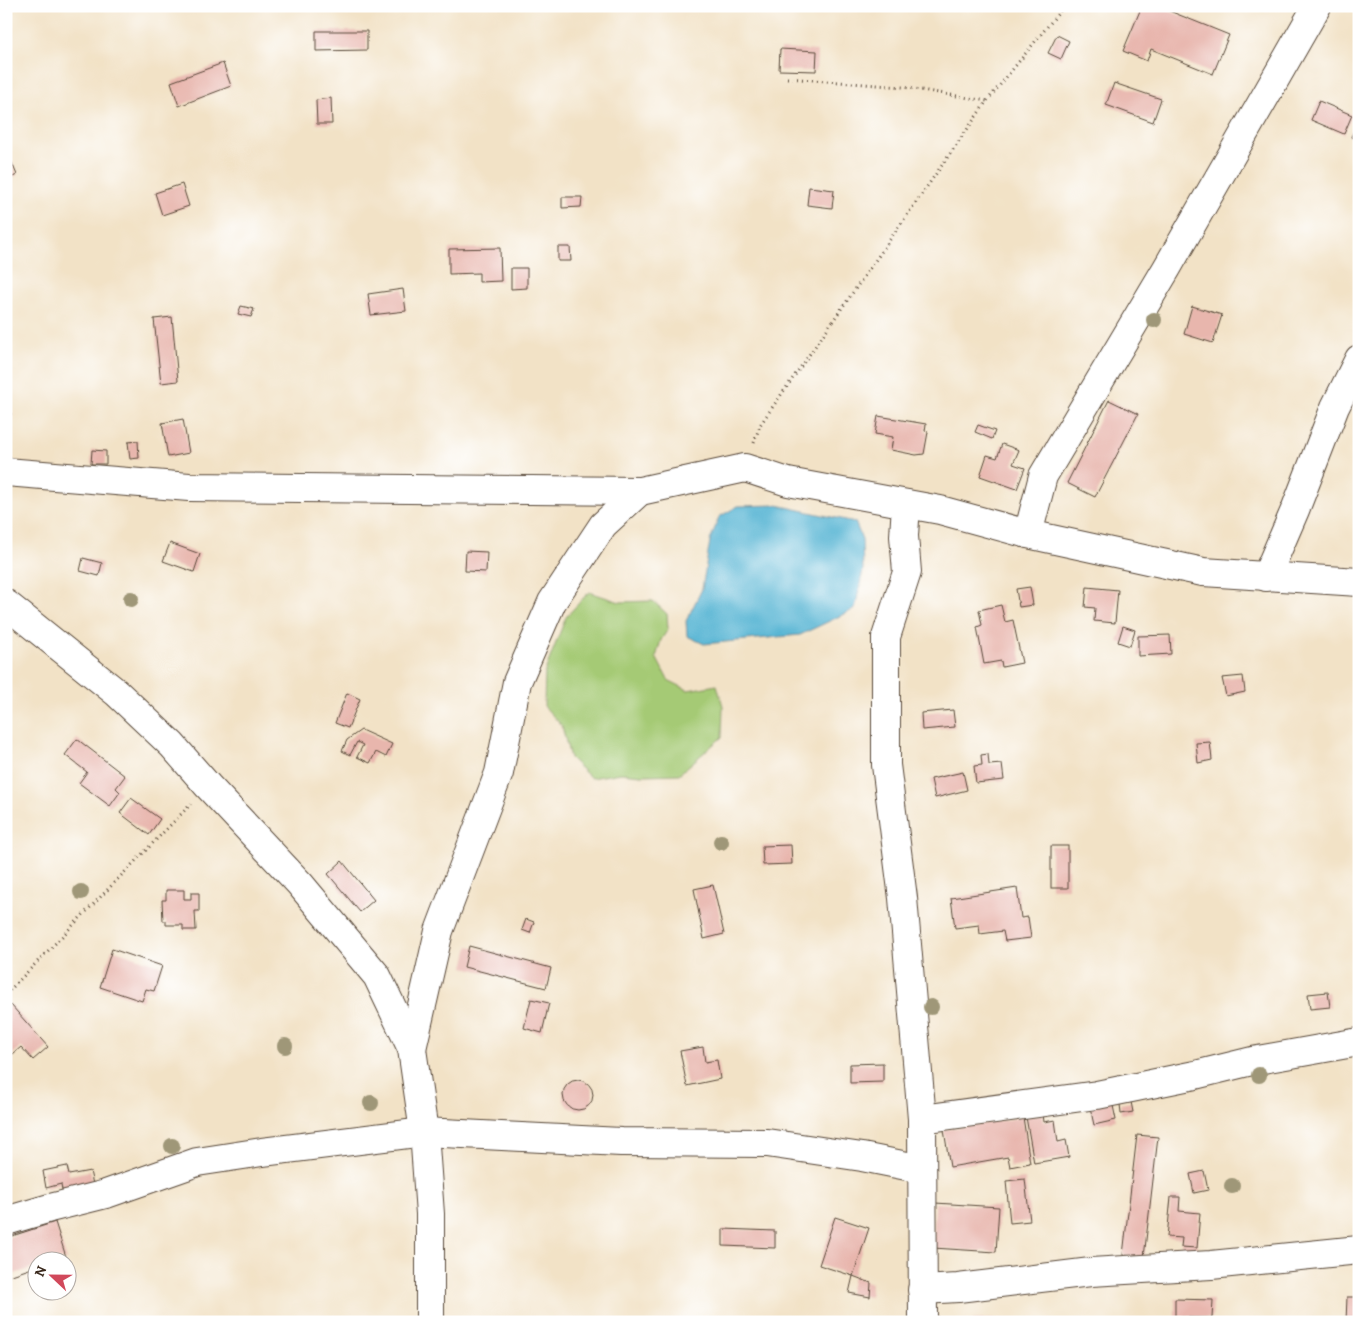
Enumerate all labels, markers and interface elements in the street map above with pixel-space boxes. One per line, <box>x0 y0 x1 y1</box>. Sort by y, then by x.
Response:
north arrow <box>28 1250 78 1300</box>
text: N <box>30 1263 51 1280</box>

